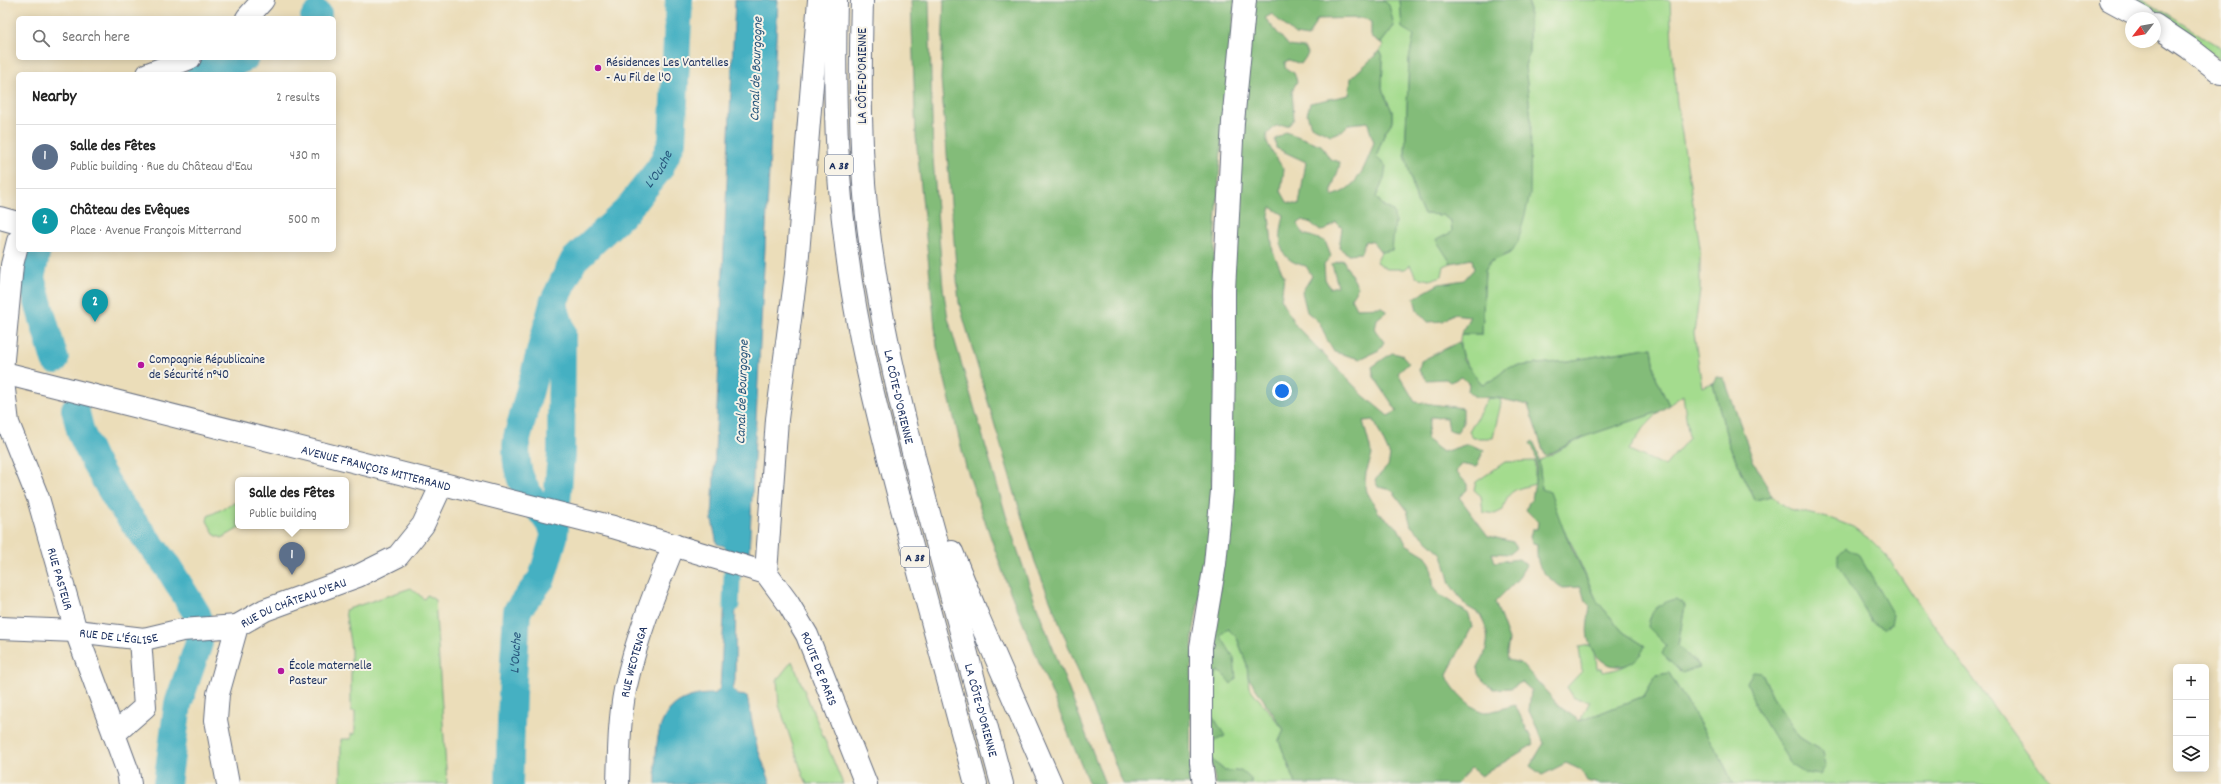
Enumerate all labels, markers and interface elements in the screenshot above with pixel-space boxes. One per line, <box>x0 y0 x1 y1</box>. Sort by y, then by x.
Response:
north arrow <box>2125 12 2161 48</box>
search box <box>16 16 336 60</box>
water label: Canal de Bourgogne <box>745 16 769 121</box>
icon: search <box>30 27 52 49</box>
text: Search here <box>62 27 130 49</box>
street label: LA CÔTE-D'ORIENNE <box>854 28 873 124</box>
place label: Résidences Les Vantelles - Au Fil de l'O <box>606 54 729 88</box>
marker: Résidences Les Vantelles - Au Fil de l'O <box>593 63 603 73</box>
text: Nearby <box>32 86 76 110</box>
text: 2 results <box>276 89 320 108</box>
text: Salle des Fêtes <box>70 136 156 158</box>
text: 1 <box>44 147 46 166</box>
text: 430 m <box>290 147 320 166</box>
water label: L'Ouche <box>640 147 679 193</box>
road number: A 38 <box>825 155 853 175</box>
text: Public building · Rue du Château d'Eau <box>70 158 252 177</box>
text: Château des Evêques <box>70 200 190 222</box>
text: 2 <box>42 211 48 230</box>
text: 500 m <box>288 211 320 230</box>
text: Place · Avenue François Mitterrand <box>70 222 241 241</box>
pin: 2 <box>82 289 108 322</box>
water label: Canal de Bourgogne <box>731 339 755 444</box>
street label: LA CÔTE-D'ORIENNE <box>877 348 918 447</box>
place label: Compagnie Républicaine de Sécurité n°40 <box>149 351 265 385</box>
marker: Compagnie Républicaine de Sécurité n°40 <box>136 360 146 370</box>
your location <box>1272 381 1292 401</box>
street label: AVENUE FRANÇOIS MITTERRAND <box>299 441 453 498</box>
popup <box>235 477 349 529</box>
text: Salle des Fêtes <box>249 483 335 505</box>
text: Public building <box>249 505 317 524</box>
pin: 1 <box>279 542 305 575</box>
street label: RUE PASTEUR <box>41 546 77 613</box>
road number: A 38 <box>901 547 929 567</box>
street label: RUE DU CHÂTEAU D'EAU <box>237 574 350 634</box>
street label: RUE DE L'ÉGLISE <box>78 624 160 651</box>
street label: RUE WEOTENGA <box>617 624 654 699</box>
street label: ROUTE DE PARIS <box>795 628 841 709</box>
water label: L'Ouche <box>505 631 528 674</box>
place label: École maternelle Pasteur <box>289 657 372 691</box>
street label: LA CÔTE-D'ORIENNE <box>958 662 1001 760</box>
map controls <box>2173 664 2209 772</box>
button: + <box>2173 664 2209 700</box>
marker: École maternelle Pasteur <box>276 666 286 676</box>
button: − <box>2173 700 2209 736</box>
button: layers <box>2173 736 2209 772</box>

